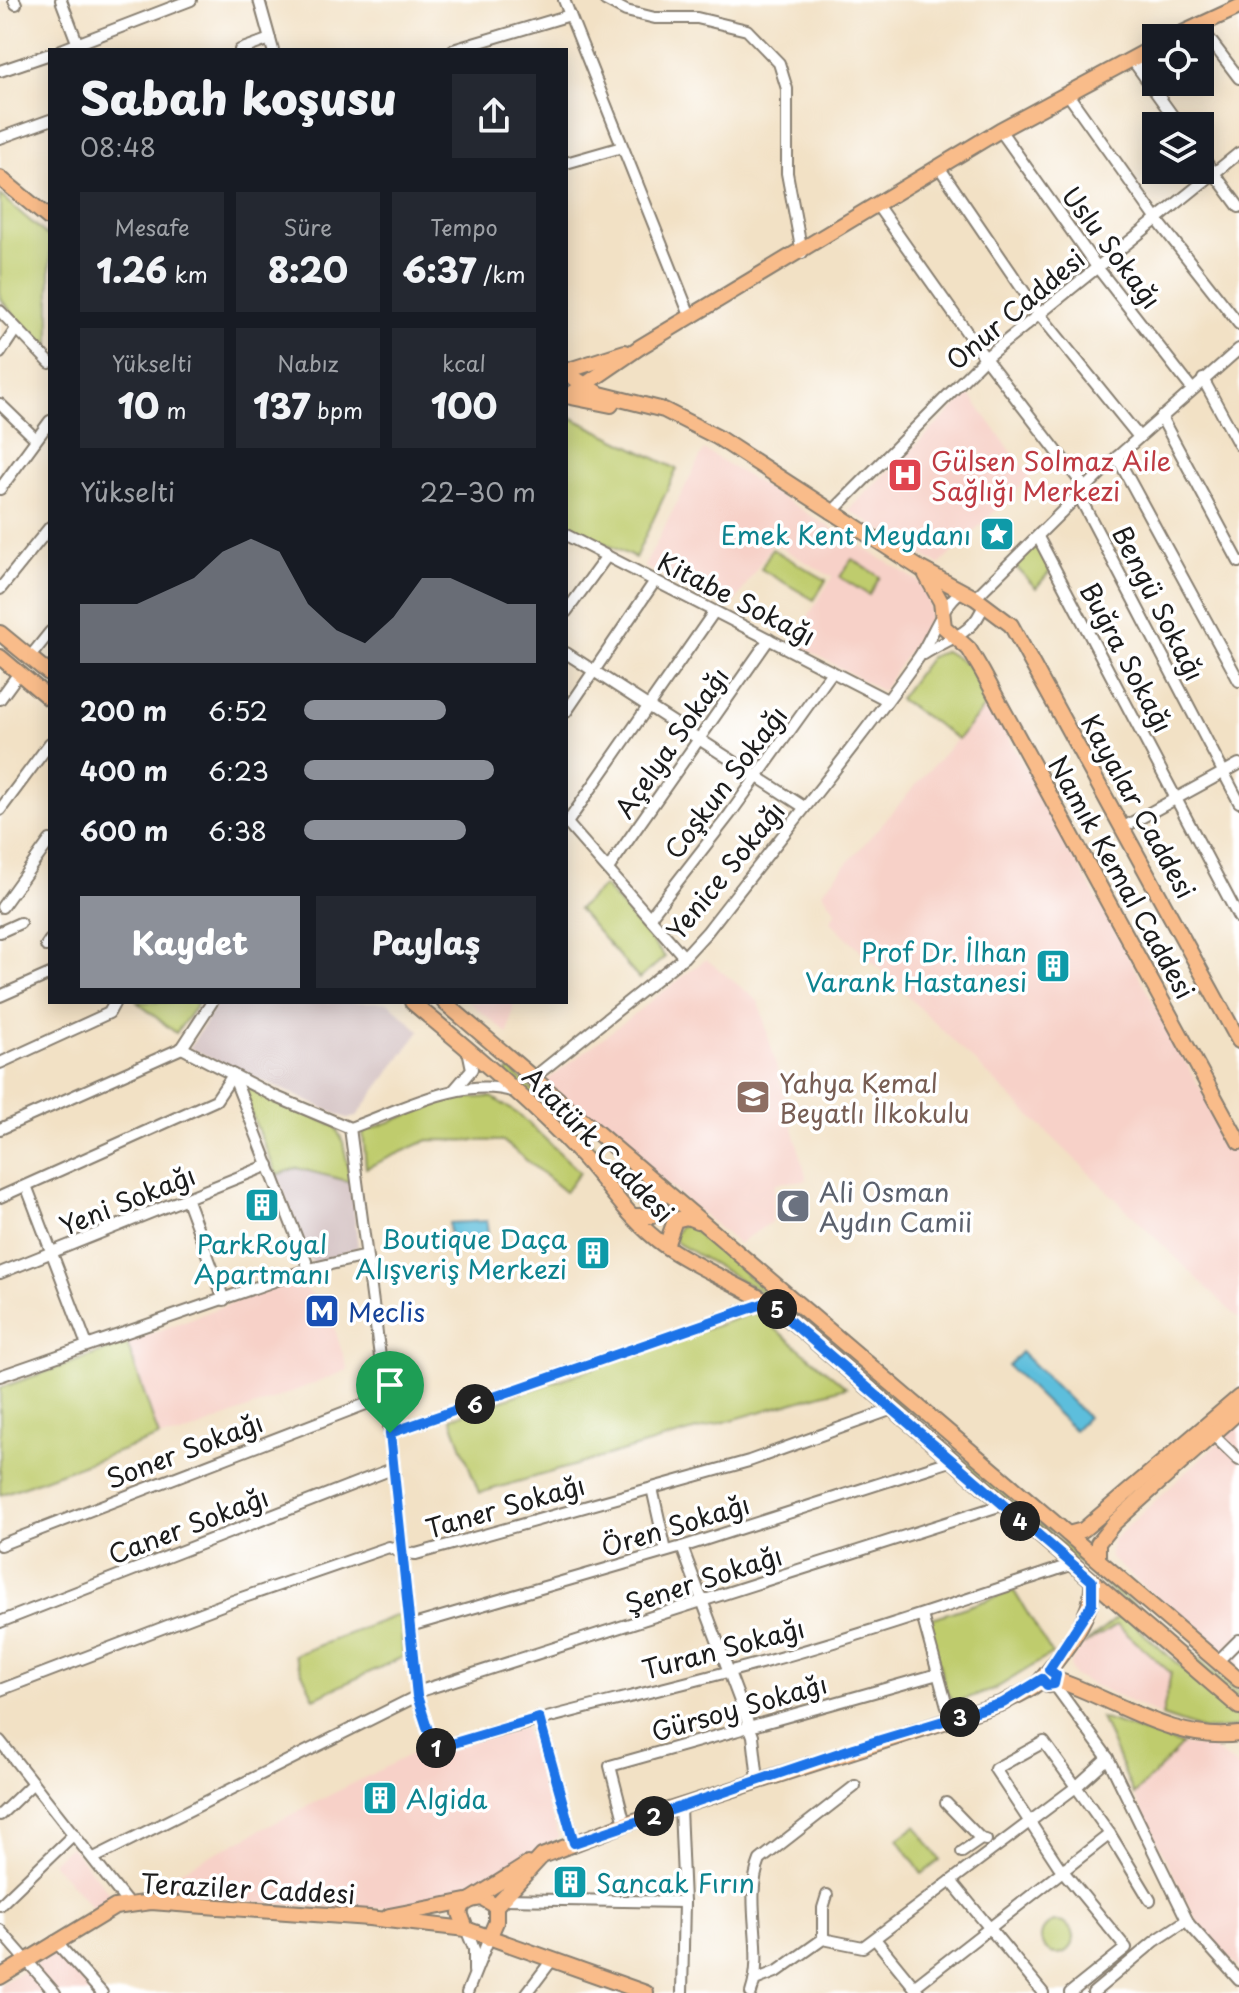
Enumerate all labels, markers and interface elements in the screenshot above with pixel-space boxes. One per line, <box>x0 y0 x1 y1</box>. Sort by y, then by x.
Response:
map controls <box>1142 24 1214 184</box>
button: locate <box>1142 24 1214 96</box>
text: Sabah koşusu <box>80 64 397 130</box>
button: share <box>452 74 536 158</box>
button: layers <box>1142 112 1214 184</box>
text: 08:48 <box>80 127 156 166</box>
street label: Uslu Sokağı <box>1053 178 1171 316</box>
text: Mesafe <box>114 210 190 243</box>
text: Süre <box>284 210 332 243</box>
text: Tempo <box>430 210 498 243</box>
street label: Onur Caddesi <box>937 239 1093 379</box>
text: 1.26 <box>96 243 167 295</box>
text: 8:20 <box>268 243 348 295</box>
text: 6:37 <box>403 243 476 295</box>
text: km <box>167 257 208 290</box>
text: /km <box>476 257 525 290</box>
text: Yükselti <box>112 346 192 379</box>
text: Nabız <box>277 346 339 379</box>
text: kcal <box>442 346 486 379</box>
text: 10 <box>118 379 159 431</box>
text: 137 <box>253 379 310 431</box>
text: 100 <box>431 379 497 431</box>
text: m <box>159 393 187 426</box>
text: bpm <box>310 393 363 426</box>
place label: Gülsen Solmaz Aile Sağlığı Merkezi <box>931 441 1171 510</box>
hospital icon: Gülsen Solmaz Aile Sağlığı Merkezi <box>886 456 924 494</box>
text: Yükselti <box>80 472 175 511</box>
text: 22–30 m <box>420 472 536 511</box>
place label: Emek Kent Meydanı <box>721 515 971 554</box>
place icon: Emek Kent Meydanı <box>978 515 1016 553</box>
street label: Bengü Sokağı <box>1103 519 1215 687</box>
street label: Kitabe Sokağı <box>651 541 823 655</box>
street label: Buğra Sokağı <box>1071 575 1183 739</box>
street label: Açelya Sokağı <box>604 658 738 826</box>
text: 200 m <box>80 691 167 730</box>
text: 6:52 <box>208 691 268 730</box>
street label: Coşkun Sokağı <box>654 697 796 867</box>
street label: Kayalar Caddesi <box>1072 707 1206 905</box>
street label: Namık Kemal Caddesi <box>1039 748 1205 1006</box>
text: 400 m <box>80 751 168 790</box>
text: 6:23 <box>208 751 269 790</box>
street label: Yenice Sokağı <box>657 792 793 948</box>
text: 600 m <box>80 811 168 850</box>
text: 6:38 <box>208 811 267 850</box>
button: Kaydet <box>80 896 300 988</box>
button: Paylaş <box>316 896 536 988</box>
place label: Prof Dr. İlhan Varank Hastanesi <box>805 932 1027 1001</box>
building icon: Prof Dr. İlhan Varank Hastanesi <box>1034 947 1072 985</box>
street label: Atatürk Caddesi <box>514 1057 684 1231</box>
place label: Yahya Kemal Beyatlı İlkokulu <box>779 1063 969 1132</box>
school or university icon: Yahya Kemal Beyatlı İlkokulu <box>734 1078 772 1116</box>
street label: Yeni Sokağı <box>53 1155 201 1245</box>
place label: Ali Osman Aydın Camii <box>819 1172 972 1241</box>
building icon: ParkRoyal Apartmanı <box>243 1186 281 1224</box>
mosque icon: Ali Osman Aydın Camii <box>774 1187 812 1225</box>
place label: Boutique Daça Alışveriş Merkezi <box>355 1219 568 1288</box>
place label: ParkRoyal Apartmanı <box>194 1224 330 1293</box>
building icon: Boutique Daça Alışveriş Merkezi <box>574 1234 612 1272</box>
pin: 5 <box>757 1289 797 1329</box>
metro station icon: Meclis <box>303 1292 341 1330</box>
place label: Meclis <box>348 1292 425 1331</box>
text: 5 <box>770 1292 784 1325</box>
pin <box>356 1351 424 1433</box>
icon: arrive <box>368 1363 412 1407</box>
pin: 6 <box>455 1384 495 1424</box>
text: 6 <box>467 1387 483 1420</box>
street label: Soner Sokağı <box>100 1402 268 1498</box>
street label: Taner Sokağı <box>421 1465 589 1547</box>
street label: Caner Sokağı <box>102 1477 274 1573</box>
street label: Ören Sokağı <box>596 1484 754 1566</box>
pin: 4 <box>1000 1501 1040 1541</box>
text: 4 <box>1013 1504 1027 1537</box>
street label: Şener Sokağı <box>619 1535 787 1623</box>
street label: Turan Sokağı <box>637 1608 809 1688</box>
street label: Gürsoy Sokağı <box>646 1663 832 1751</box>
pin: 3 <box>940 1697 980 1737</box>
text: 3 <box>953 1700 967 1733</box>
pin: 1 <box>416 1728 456 1768</box>
text: 1 <box>431 1731 441 1764</box>
building icon: Algida <box>361 1779 399 1817</box>
place label: Algida <box>406 1779 487 1818</box>
pin: 2 <box>634 1796 674 1836</box>
text: 2 <box>646 1799 662 1832</box>
street label: Teraziler Caddesi <box>140 1863 356 1913</box>
building icon: Sancak Fırın <box>551 1863 589 1901</box>
place label: Sancak Fırın <box>596 1863 755 1902</box>

